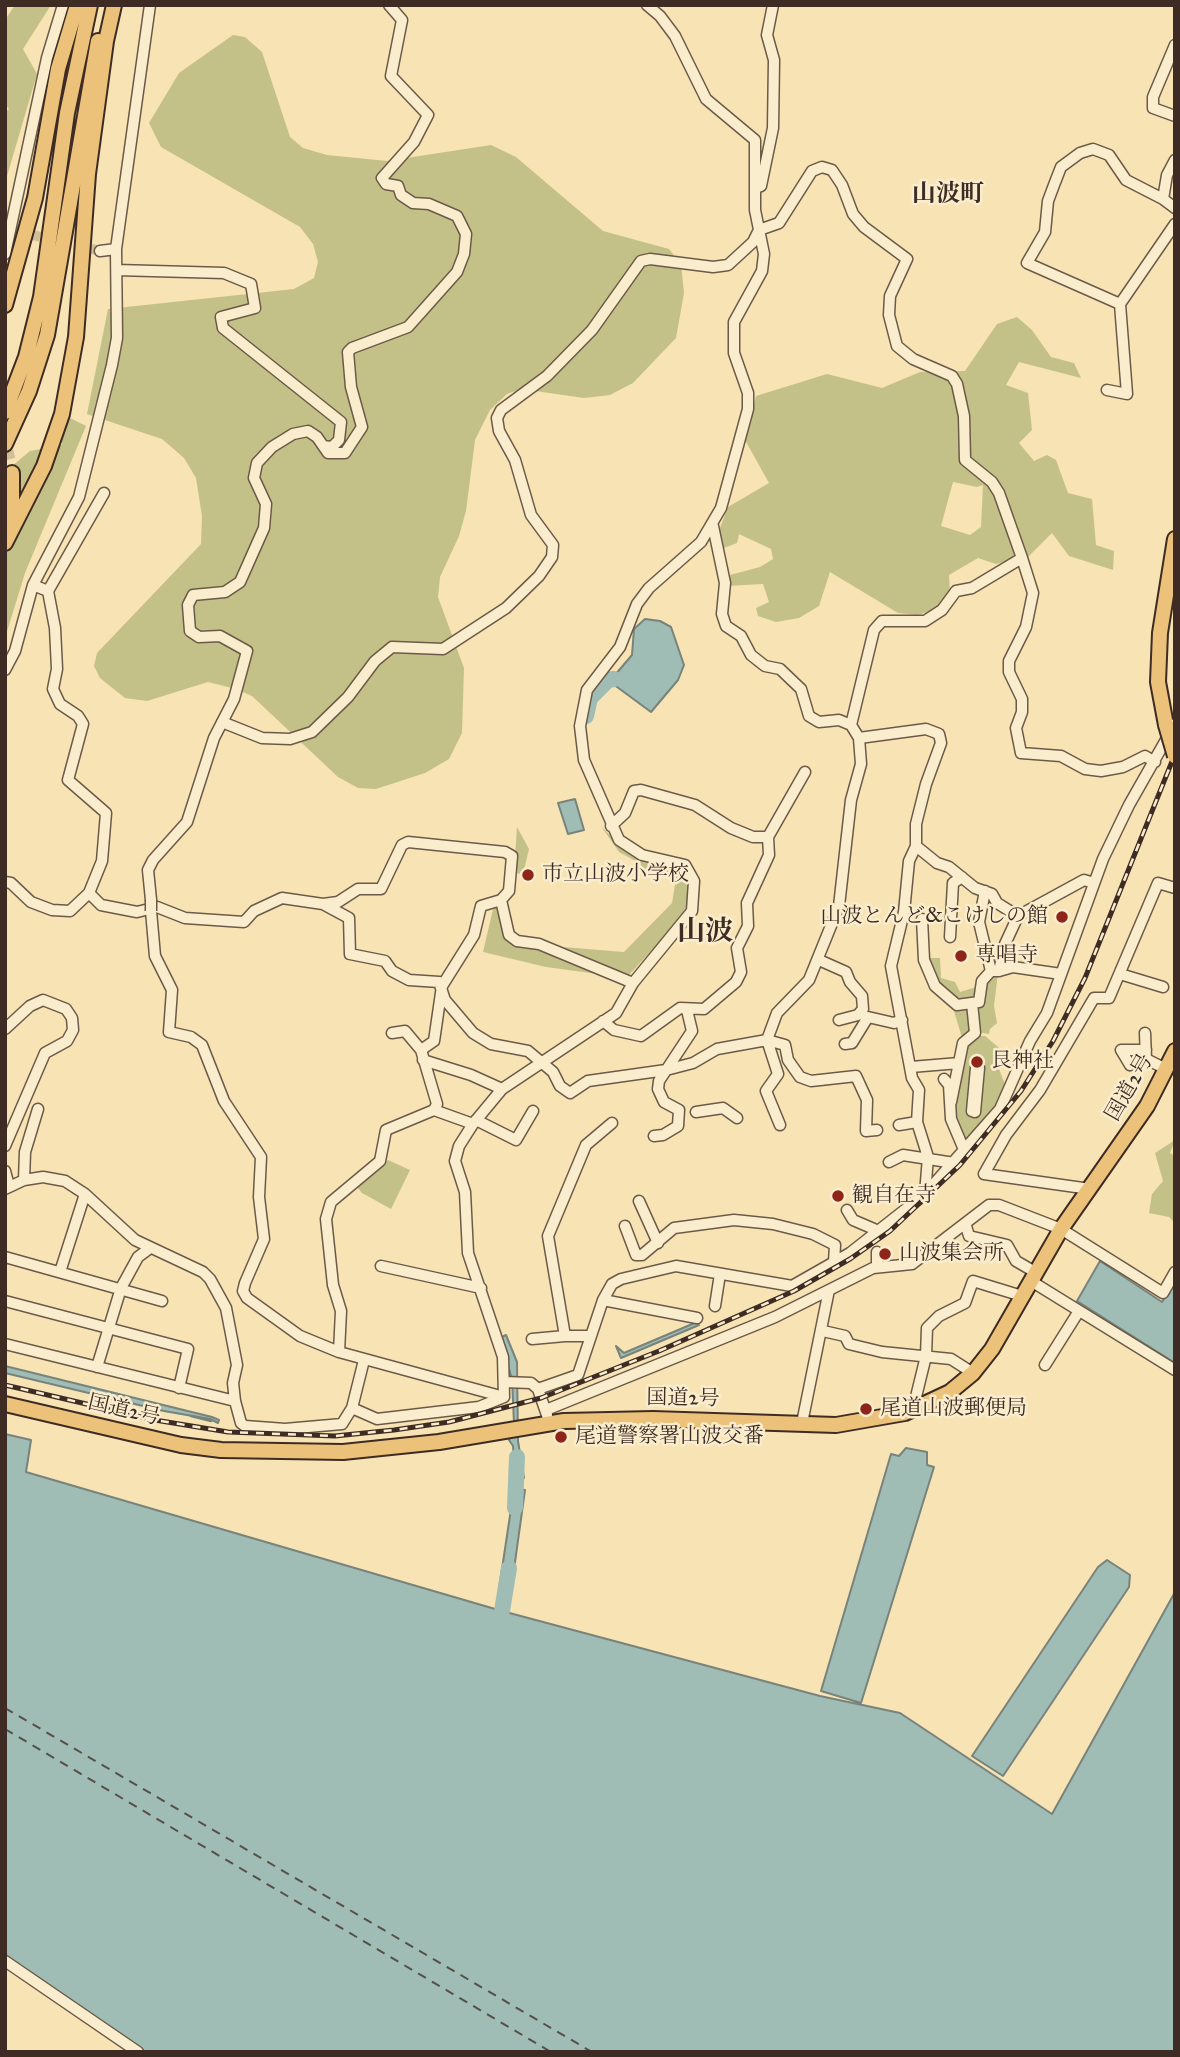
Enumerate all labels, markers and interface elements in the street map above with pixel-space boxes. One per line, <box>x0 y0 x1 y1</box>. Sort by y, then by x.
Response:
district label: 山波町 <box>912 181 984 209</box>
place label: 市立山波小学校 <box>542 862 689 888</box>
marker: 市立山波小学校 <box>520 867 536 883</box>
place label: 山波とんど&こけしの館 <box>820 904 1048 930</box>
marker: 山波とんど&こけしの館 <box>1054 909 1070 925</box>
district label: 山波 <box>677 916 733 950</box>
place label: 専唱寺 <box>975 943 1038 969</box>
marker: 専唱寺 <box>953 948 969 964</box>
place label: 艮神社 <box>991 1049 1054 1075</box>
street label: 国道2号 <box>1101 1050 1159 1126</box>
marker: 艮神社 <box>969 1054 985 1070</box>
place label: 観自在寺 <box>852 1183 936 1209</box>
marker: 観自在寺 <box>830 1188 846 1204</box>
place label: 山波集会所 <box>899 1241 1004 1267</box>
marker: 山波集会所 <box>877 1246 893 1262</box>
street label: 国道2号 <box>646 1386 720 1412</box>
street label: 国道2号 <box>85 1390 163 1432</box>
place label: 尾道山波郵便局 <box>880 1396 1027 1422</box>
marker: 尾道山波郵便局 <box>858 1401 874 1417</box>
place label: 尾道警察署山波交番 <box>575 1424 764 1450</box>
marker: 尾道警察署山波交番 <box>553 1429 569 1445</box>

